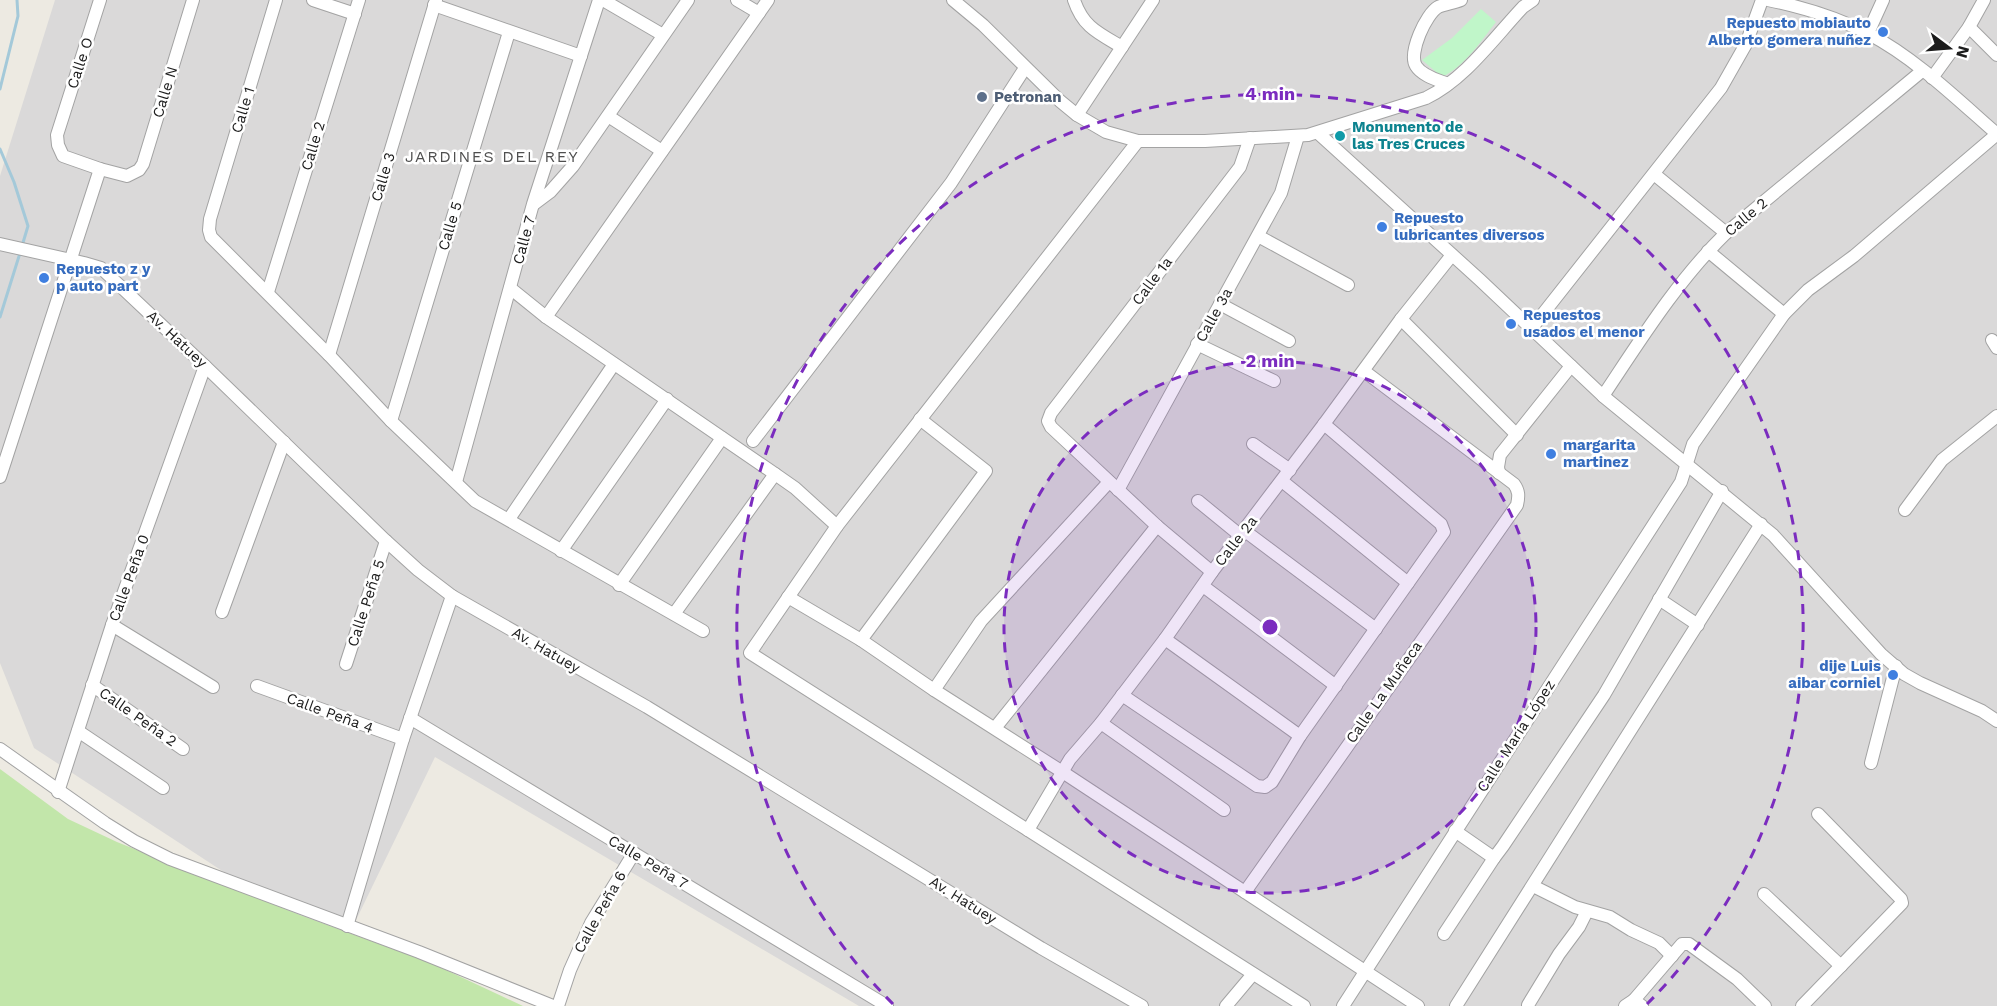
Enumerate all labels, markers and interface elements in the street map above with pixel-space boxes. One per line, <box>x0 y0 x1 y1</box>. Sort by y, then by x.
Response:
place label: Repuesto mobiauto Alberto gomera nuñez <box>1708 14 1871 49</box>
north arrow <box>1919 18 1979 78</box>
marker: Repuesto mobiauto Alberto gomera nuñez <box>1876 25 1890 39</box>
street label: Calle O <box>63 35 97 91</box>
text: N <box>1952 44 1974 60</box>
street label: Calle N <box>149 64 181 120</box>
text: 4 min <box>1245 83 1295 104</box>
street label: Calle 1 <box>227 85 259 135</box>
place label: Petronan <box>994 88 1062 106</box>
marker: Petronan <box>975 90 989 104</box>
place label: Monumento de las Tres Cruces <box>1352 118 1465 153</box>
street label: Calle 2 <box>297 119 329 173</box>
marker: Monumento de las Tres Cruces <box>1333 129 1347 143</box>
district label: JARDINES DEL REY <box>405 147 579 166</box>
street label: Calle 3 <box>367 150 399 204</box>
street label: Calle 2 <box>1721 194 1771 240</box>
street label: Calle 5 <box>434 199 466 253</box>
place label: Repuesto lubricantes diversos <box>1394 209 1544 244</box>
street label: Calle 7 <box>509 214 539 266</box>
marker: Repuesto lubricantes diversos <box>1375 220 1389 234</box>
street label: Calle 1a <box>1128 253 1176 309</box>
place label: Repuesto z y p auto part <box>56 260 151 295</box>
marker: Repuesto z y p auto part <box>37 271 51 285</box>
street label: Calle 3a <box>1192 284 1236 345</box>
place label: Repuestos usados el menor <box>1523 306 1645 341</box>
street label: Av. Hatuey <box>143 307 211 372</box>
marker: Repuestos usados el menor <box>1504 317 1518 331</box>
text: 2 min <box>1245 350 1295 371</box>
place label: margarita martinez <box>1563 436 1636 471</box>
marker: margarita martinez <box>1544 447 1558 461</box>
street label: Calle 2a <box>1211 512 1262 570</box>
street label: Calle Peña 0 <box>105 532 153 624</box>
street label: Calle Peña 5 <box>343 557 389 649</box>
centre of rings <box>1260 617 1280 637</box>
street label: Av. Hatuey <box>509 623 584 677</box>
street label: Calle La Muñeca <box>1342 637 1426 747</box>
place label: dije Luis aibar corniel <box>1788 657 1881 692</box>
marker: dije Luis aibar corniel <box>1886 668 1900 682</box>
street label: Calle María López <box>1473 677 1559 795</box>
street label: Calle Peña 2 <box>96 684 180 750</box>
street label: Calle Peña 4 <box>284 689 376 737</box>
street label: Calle Peña 7 <box>605 831 691 893</box>
street label: Calle Peña 6 <box>570 868 630 956</box>
street label: Av. Hatuey <box>926 872 1000 928</box>

